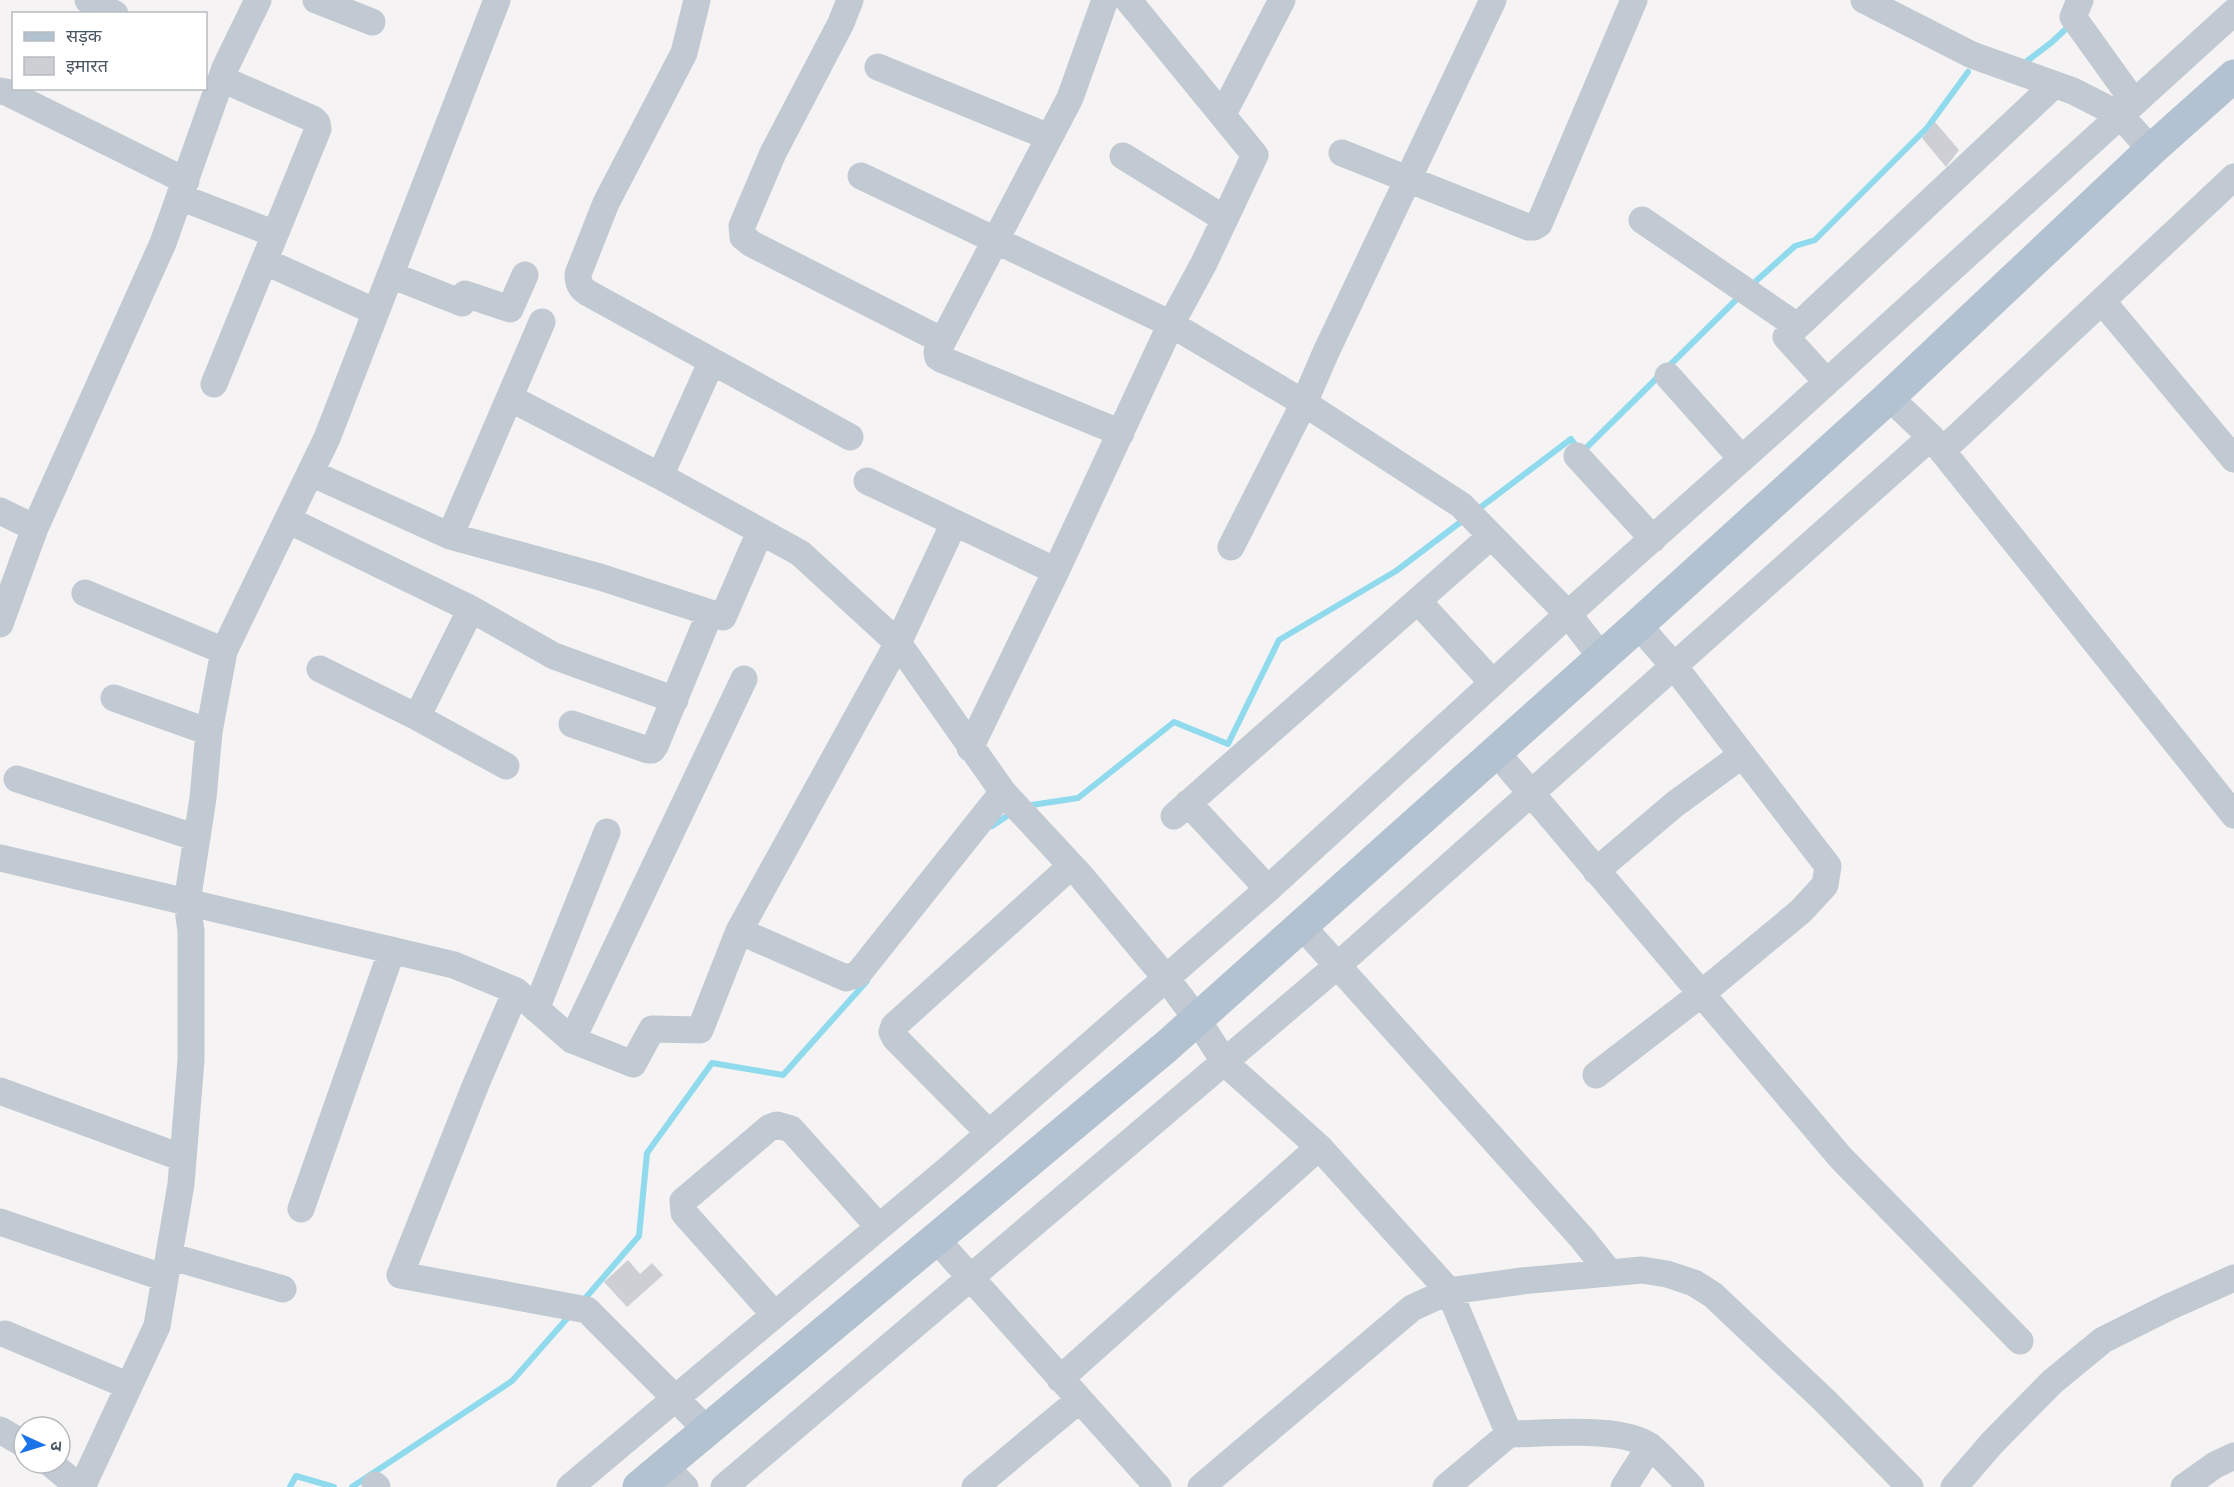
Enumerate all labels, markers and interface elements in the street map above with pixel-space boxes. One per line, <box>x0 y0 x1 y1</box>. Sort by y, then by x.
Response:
legend <box>12 12 207 90</box>
text: सड़क <box>66 25 103 46</box>
text: इमारत <box>66 55 109 76</box>
north arrow <box>12 1415 72 1475</box>
text: उ <box>47 1441 66 1452</box>

